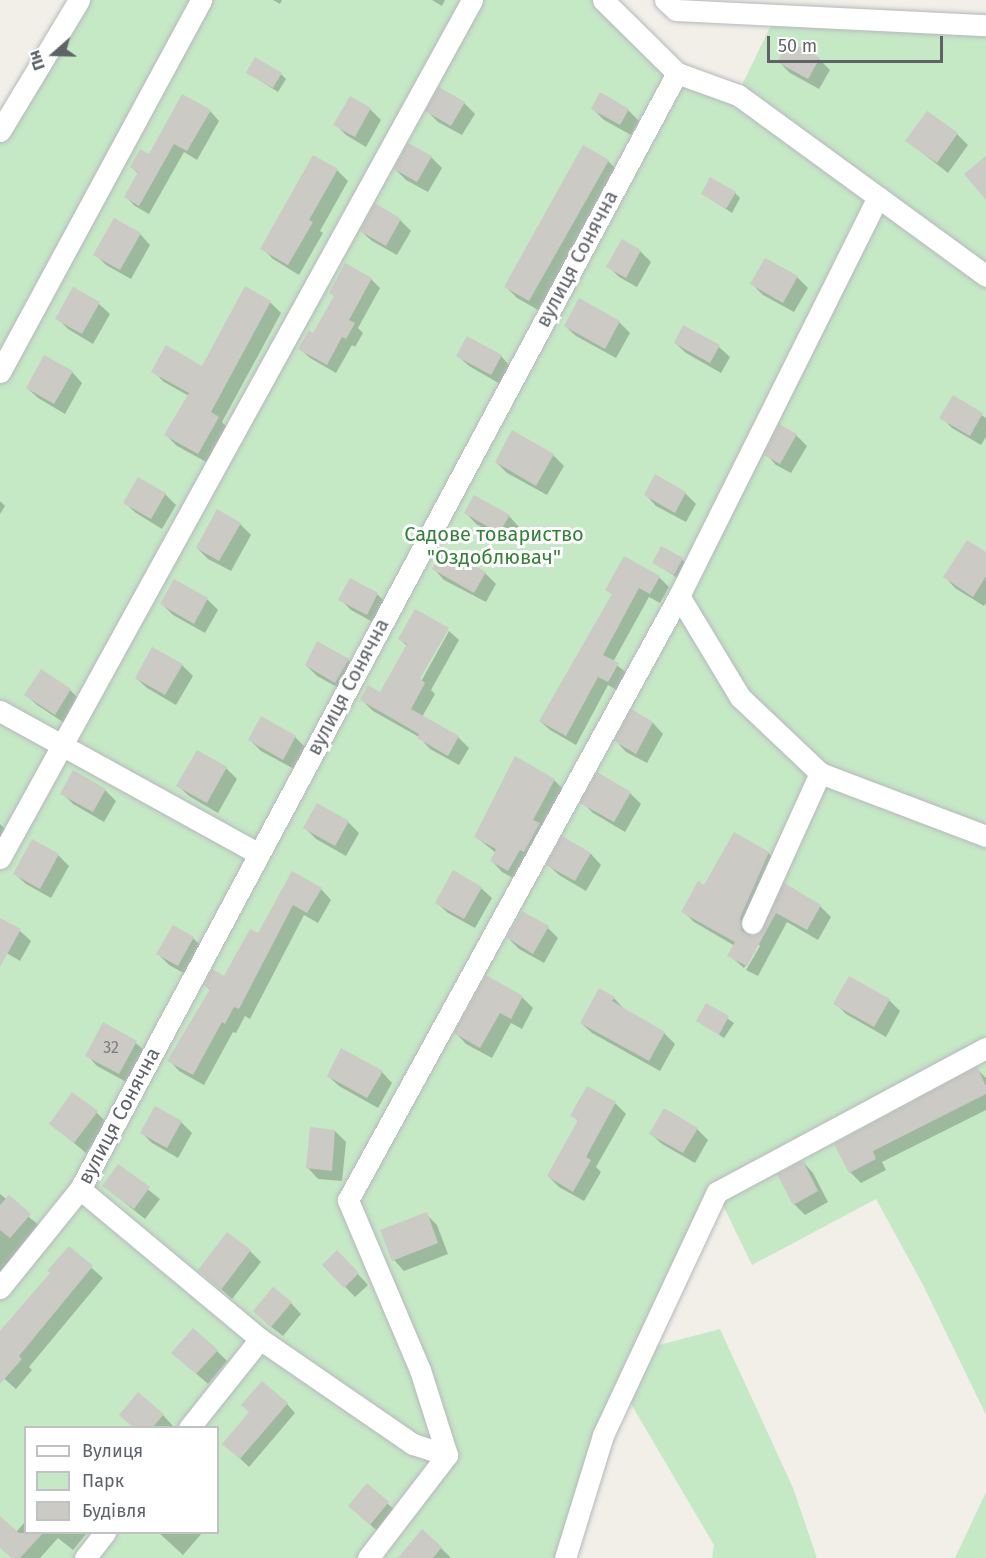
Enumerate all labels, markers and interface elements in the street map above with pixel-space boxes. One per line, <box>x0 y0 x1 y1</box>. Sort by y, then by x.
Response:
north arrow <box>24 24 84 84</box>
scale bar <box>770 24 946 62</box>
text: 50 m <box>778 35 817 57</box>
text: Пн <box>24 48 49 73</box>
street label: вулиця Сонячна <box>531 187 623 331</box>
park label: Садове товариство "Оздоблювач" <box>404 522 584 569</box>
street label: вулиця Сонячна <box>302 615 394 759</box>
house number: 32 <box>103 1038 119 1058</box>
street label: вулиця Сонячна <box>73 1044 165 1188</box>
legend <box>24 1426 219 1534</box>
text: Вулиця <box>82 1440 143 1462</box>
text: Парк <box>82 1470 124 1492</box>
text: Будівля <box>82 1500 146 1522</box>

